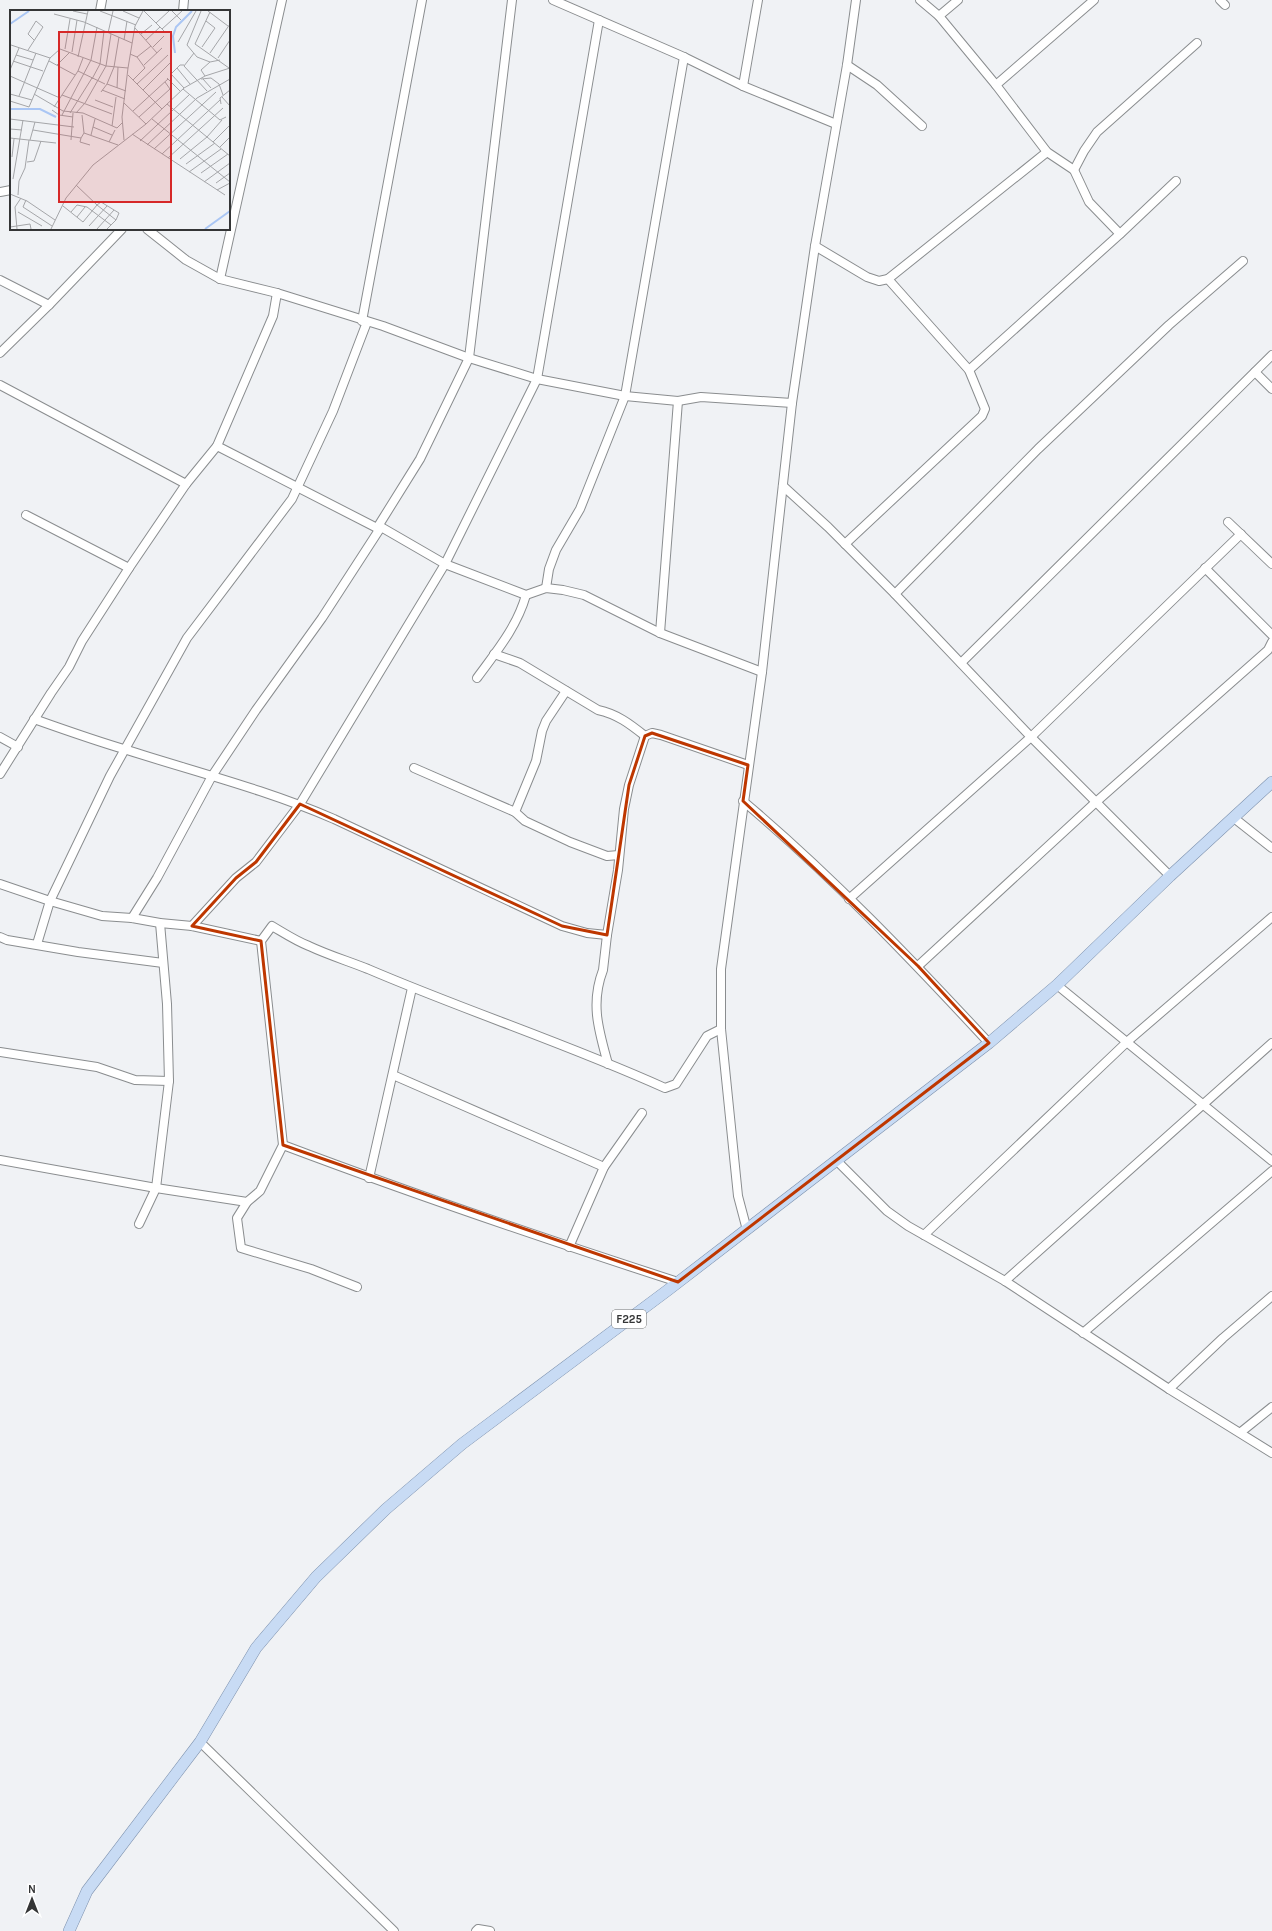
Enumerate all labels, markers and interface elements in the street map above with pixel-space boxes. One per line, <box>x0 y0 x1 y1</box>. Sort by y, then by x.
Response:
inset map <box>10 10 230 230</box>
road number: F225 <box>612 1310 646 1328</box>
north arrow <box>12 1879 52 1919</box>
text: N <box>28 1883 36 1896</box>

